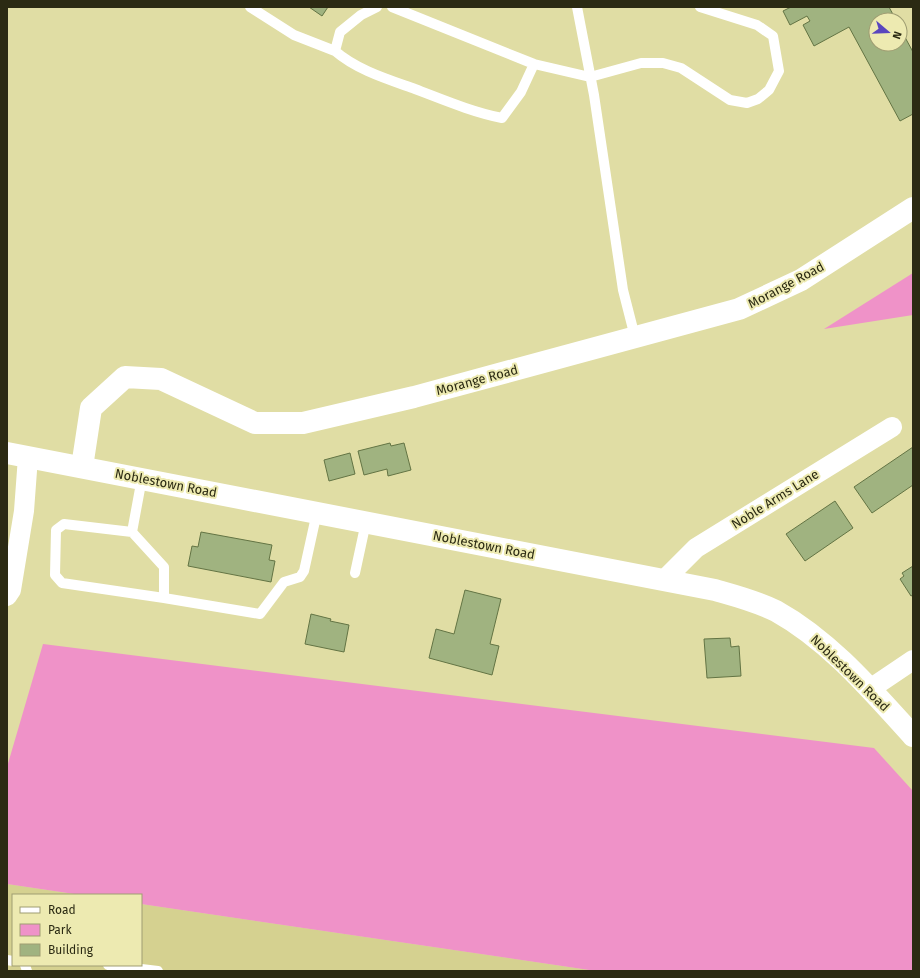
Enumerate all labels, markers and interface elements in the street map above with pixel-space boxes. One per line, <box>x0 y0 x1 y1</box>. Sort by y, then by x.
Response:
north arrow <box>868 12 908 52</box>
text: N <box>890 30 904 41</box>
street label: Morange Road <box>745 259 827 311</box>
street label: Morange Road <box>434 362 520 398</box>
street label: Noblestown Road <box>114 466 218 500</box>
street label: Noble Arms Lane <box>729 466 821 532</box>
street label: Noblestown Road <box>432 528 536 562</box>
street label: Noblestown Road <box>808 632 892 714</box>
legend <box>12 894 142 966</box>
text: Road <box>48 903 76 917</box>
text: Park <box>48 923 72 937</box>
text: Building <box>48 943 94 957</box>

